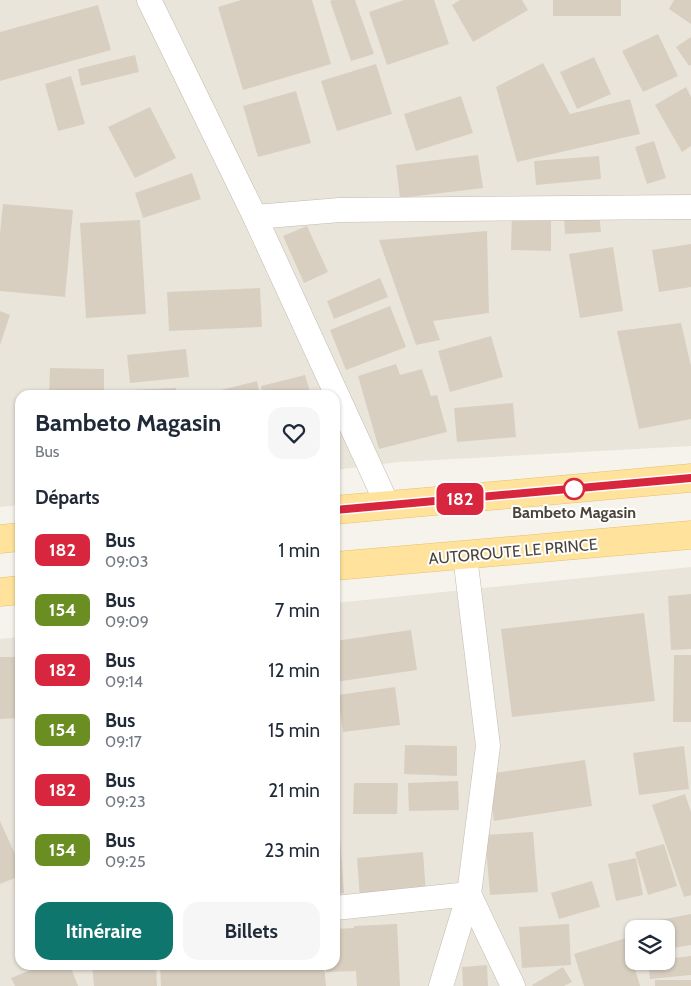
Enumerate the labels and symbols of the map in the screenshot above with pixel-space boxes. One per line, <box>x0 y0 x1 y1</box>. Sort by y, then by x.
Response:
marker: Bambeto Magasin <box>563 478 585 500</box>
line badge: 182 <box>431 483 489 515</box>
place label: Bambeto Magasin <box>512 503 636 522</box>
street label: AUTOROUTE LE PRINCE <box>428 535 598 568</box>

